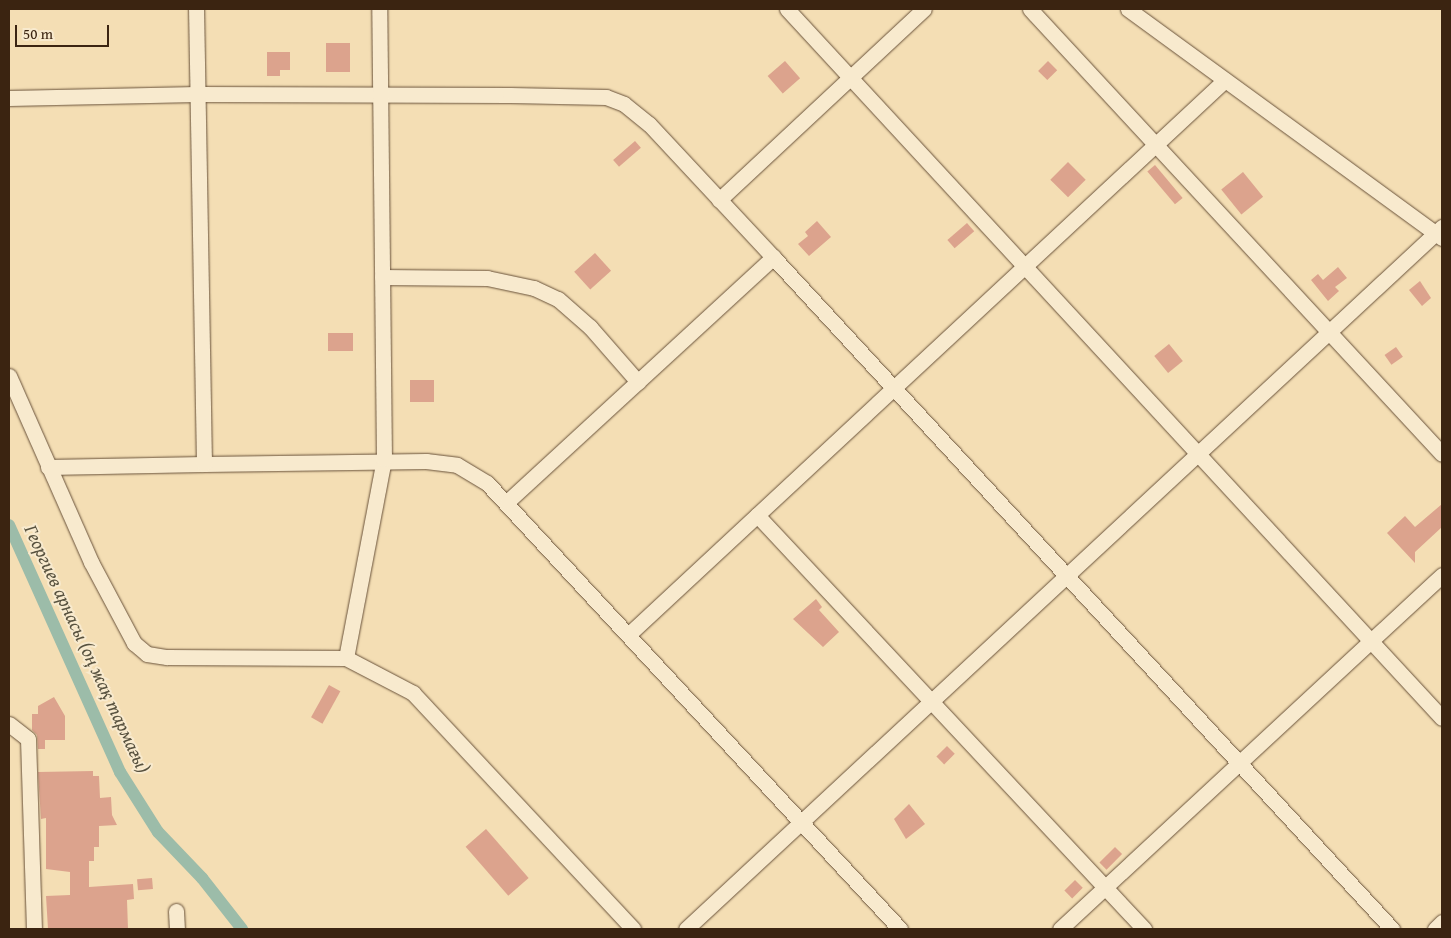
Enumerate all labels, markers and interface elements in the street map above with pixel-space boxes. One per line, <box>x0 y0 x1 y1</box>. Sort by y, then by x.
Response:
scale bar <box>18 15 111 47</box>
text: 50 m <box>23 23 53 44</box>
water label: Георгиев арнасы (оң жақ тармағы) <box>19 521 155 777</box>

